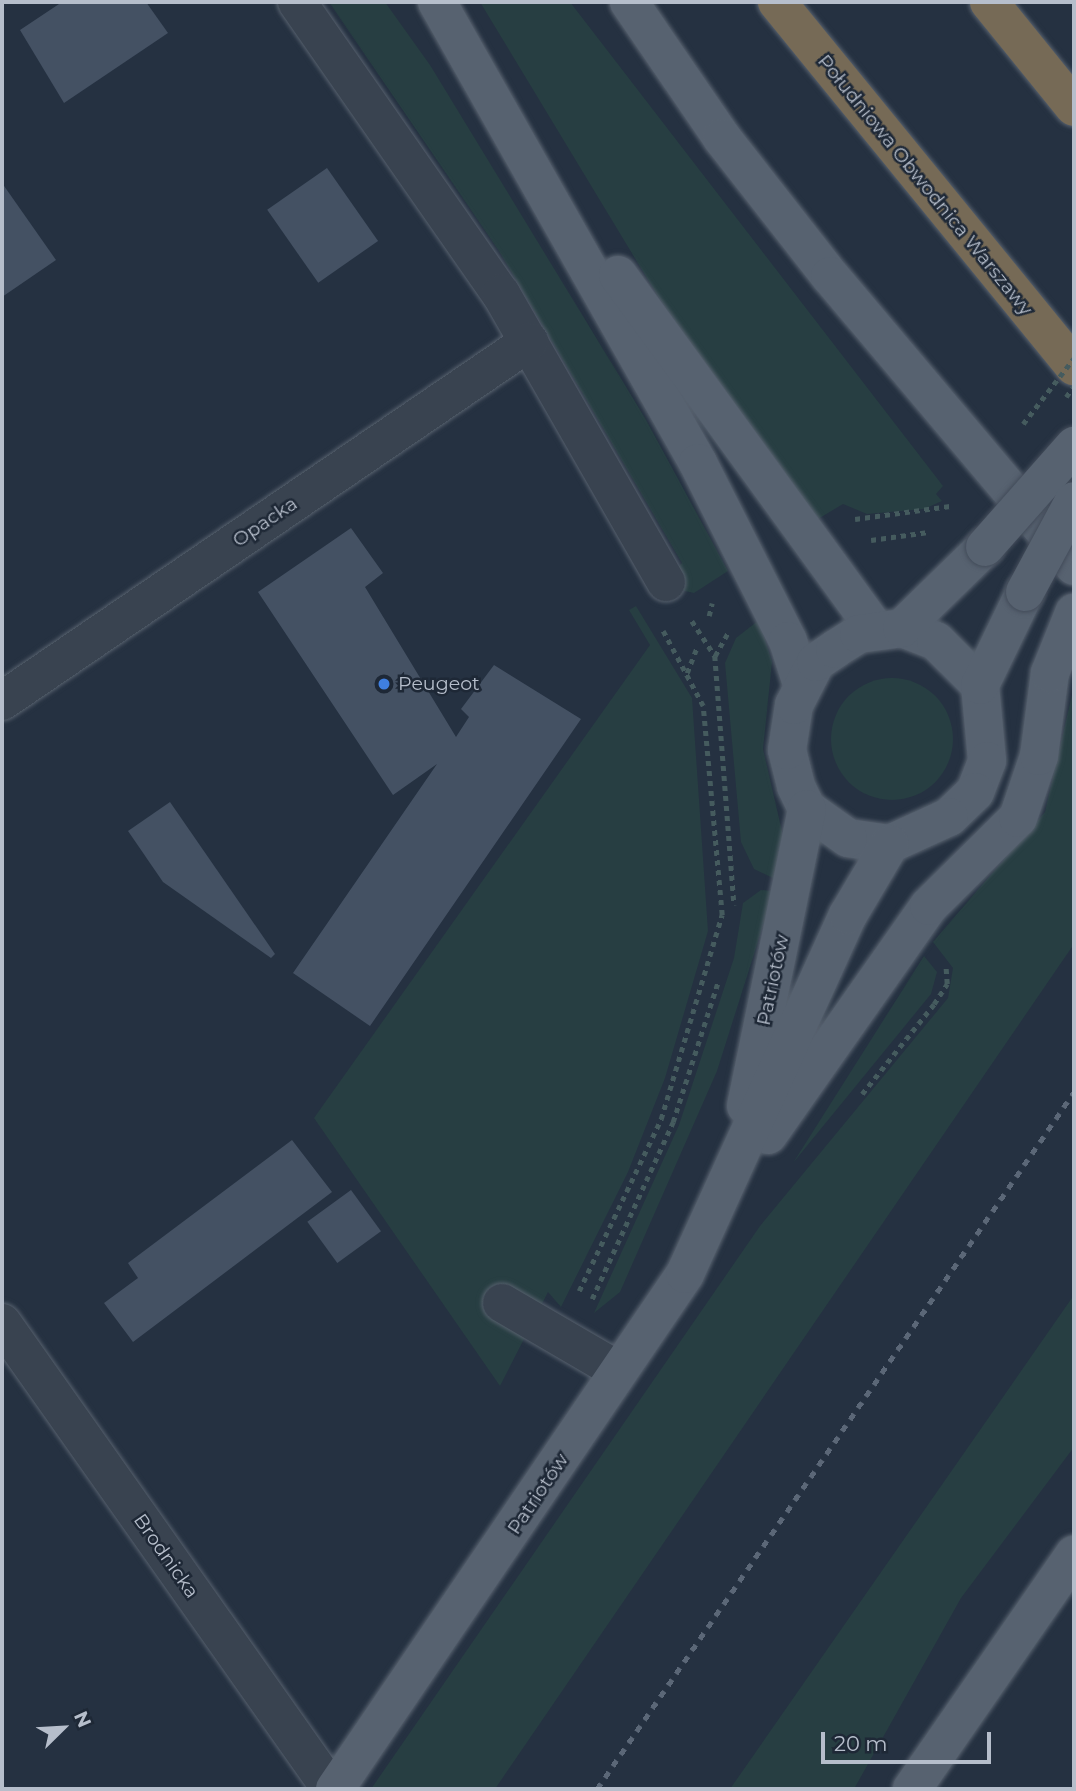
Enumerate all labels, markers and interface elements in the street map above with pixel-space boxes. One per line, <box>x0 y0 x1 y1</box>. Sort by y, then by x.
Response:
street label: Południowa Obwodnica Warszawy <box>813 50 1037 320</box>
street label: Opacka <box>228 492 302 552</box>
place label: Peugeot <box>398 673 480 695</box>
marker: Peugeot <box>376 676 392 692</box>
street label: Patriotów <box>752 932 794 1028</box>
street label: Patriotów <box>503 1449 573 1539</box>
street label: Brodnicka <box>129 1510 203 1602</box>
north arrow <box>28 1693 98 1763</box>
text: N <box>69 1708 96 1731</box>
scale bar <box>824 1718 994 1762</box>
text: 20 m <box>834 1731 888 1756</box>

